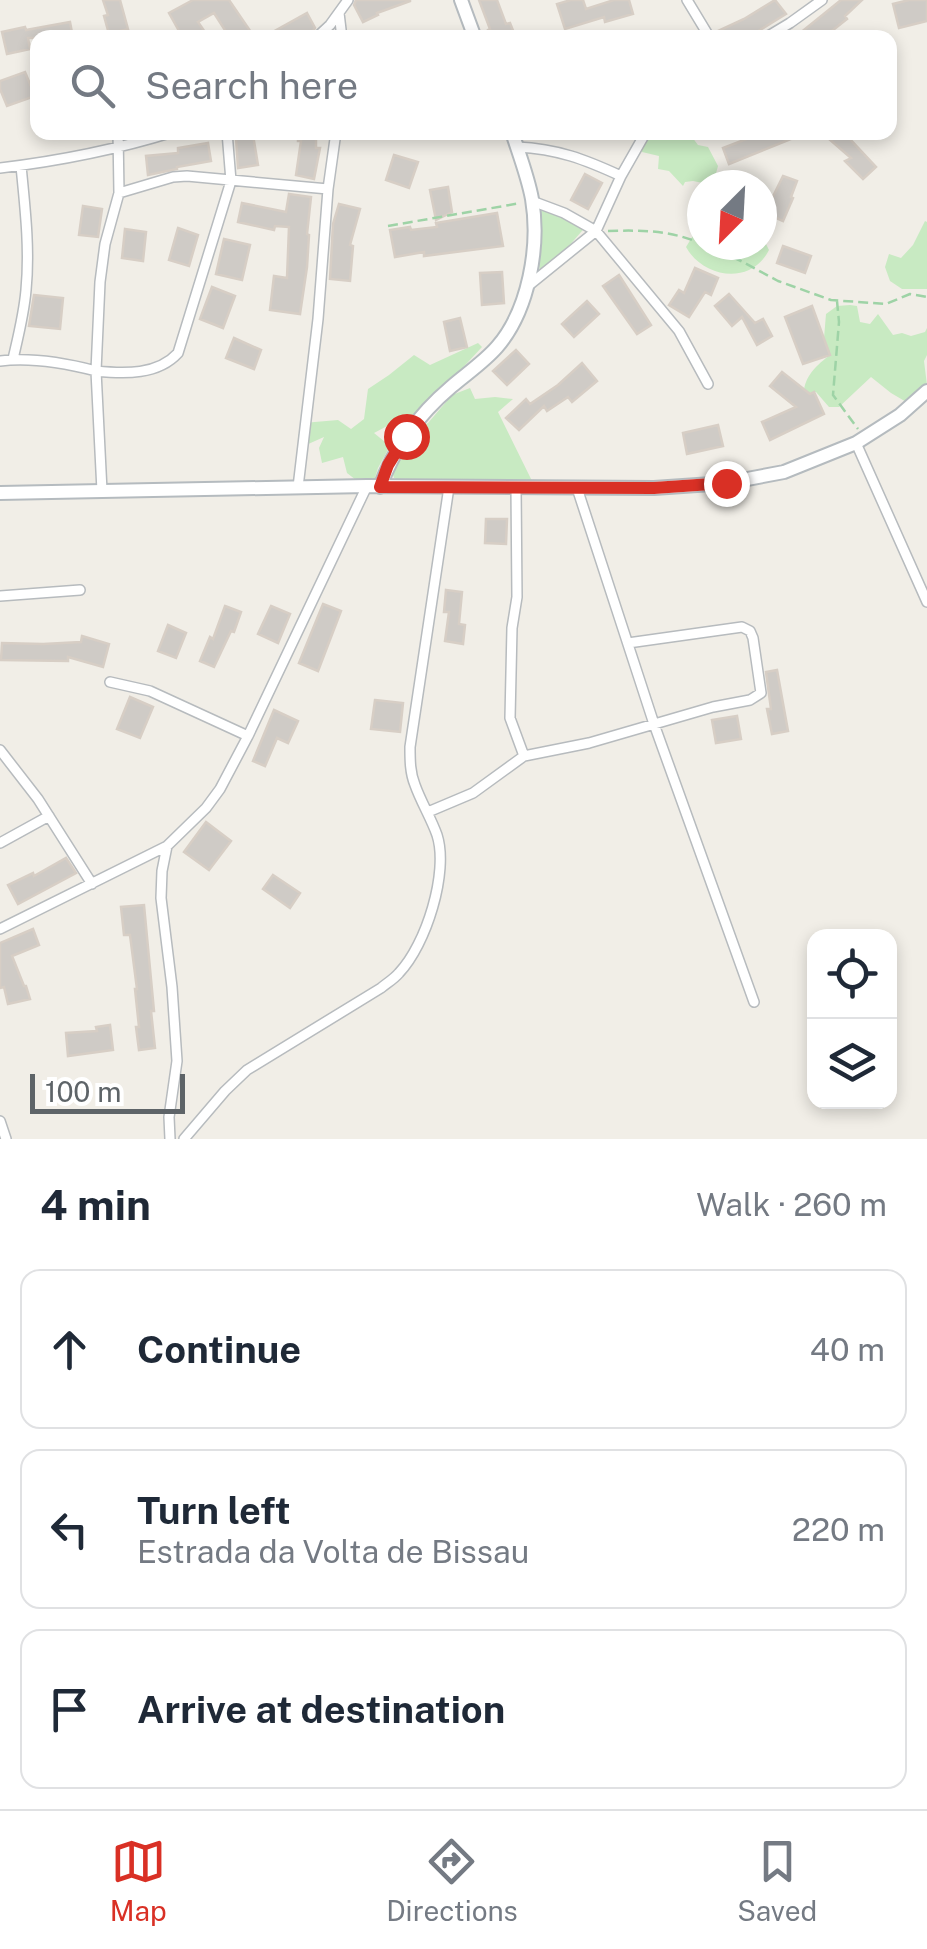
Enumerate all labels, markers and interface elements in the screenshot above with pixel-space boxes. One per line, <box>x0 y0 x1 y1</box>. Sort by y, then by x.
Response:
search box <box>30 30 897 140</box>
icon: search <box>65 58 120 113</box>
text: Search here <box>145 63 358 108</box>
north arrow <box>687 170 777 260</box>
route start <box>384 414 430 460</box>
route end <box>704 461 750 507</box>
map controls <box>807 929 897 1109</box>
button: locate <box>807 929 897 1019</box>
button: layers <box>807 1019 897 1109</box>
scale bar <box>30 1069 185 1114</box>
text: 100 m <box>45 1075 122 1108</box>
text: 4 min <box>40 1180 151 1229</box>
text: Walk · 260 m <box>696 1186 887 1223</box>
icon: ahead <box>42 1322 97 1377</box>
text: Continue <box>137 1327 301 1372</box>
text: 40 m <box>810 1331 885 1368</box>
text: Turn left <box>137 1488 291 1533</box>
icon: left <box>42 1502 97 1557</box>
text: 220 m <box>792 1511 885 1548</box>
text: Estrada da Volta de Bissau <box>137 1533 529 1570</box>
icon: arrive <box>42 1682 97 1737</box>
text: Arrive at destination <box>137 1687 505 1732</box>
tab: Map <box>110 1834 167 1927</box>
tab: Directions <box>386 1834 518 1927</box>
tab: Saved <box>737 1834 817 1927</box>

